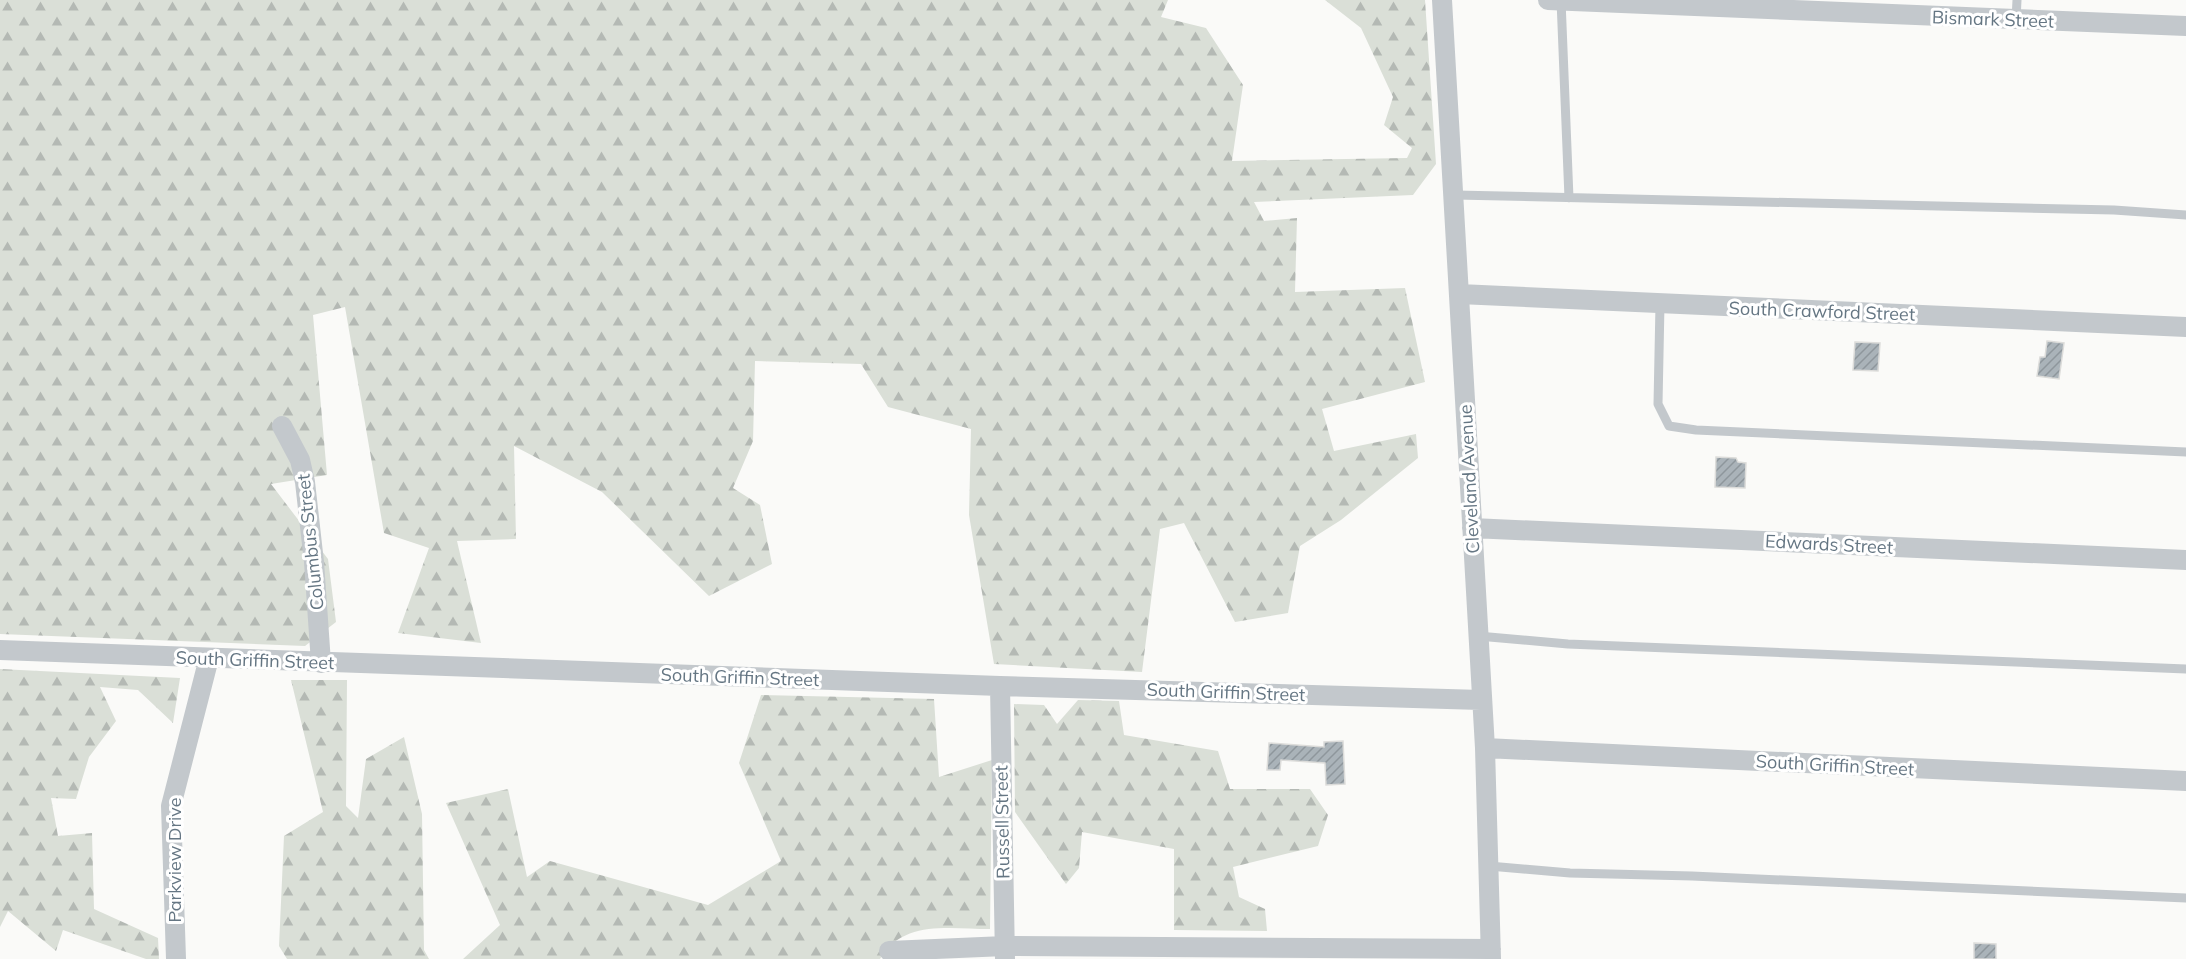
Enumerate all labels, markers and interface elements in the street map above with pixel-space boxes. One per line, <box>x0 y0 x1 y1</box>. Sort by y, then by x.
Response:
street label: Bismark Street <box>1931 5 2055 33</box>
street label: South Crawford Street <box>1728 296 1916 326</box>
street label: Cleveland Avenue <box>1454 404 1484 554</box>
street label: Columbus Street <box>291 473 329 611</box>
street label: Edwards Street <box>1764 529 1894 559</box>
street label: South Griffin Street <box>175 646 335 674</box>
street label: South Griffin Street <box>660 663 820 691</box>
street label: South Griffin Street <box>1146 678 1306 706</box>
street label: South Griffin Street <box>1755 749 1915 781</box>
street label: Russell Street <box>990 765 1014 879</box>
street label: Parkview Drive <box>163 798 186 922</box>

